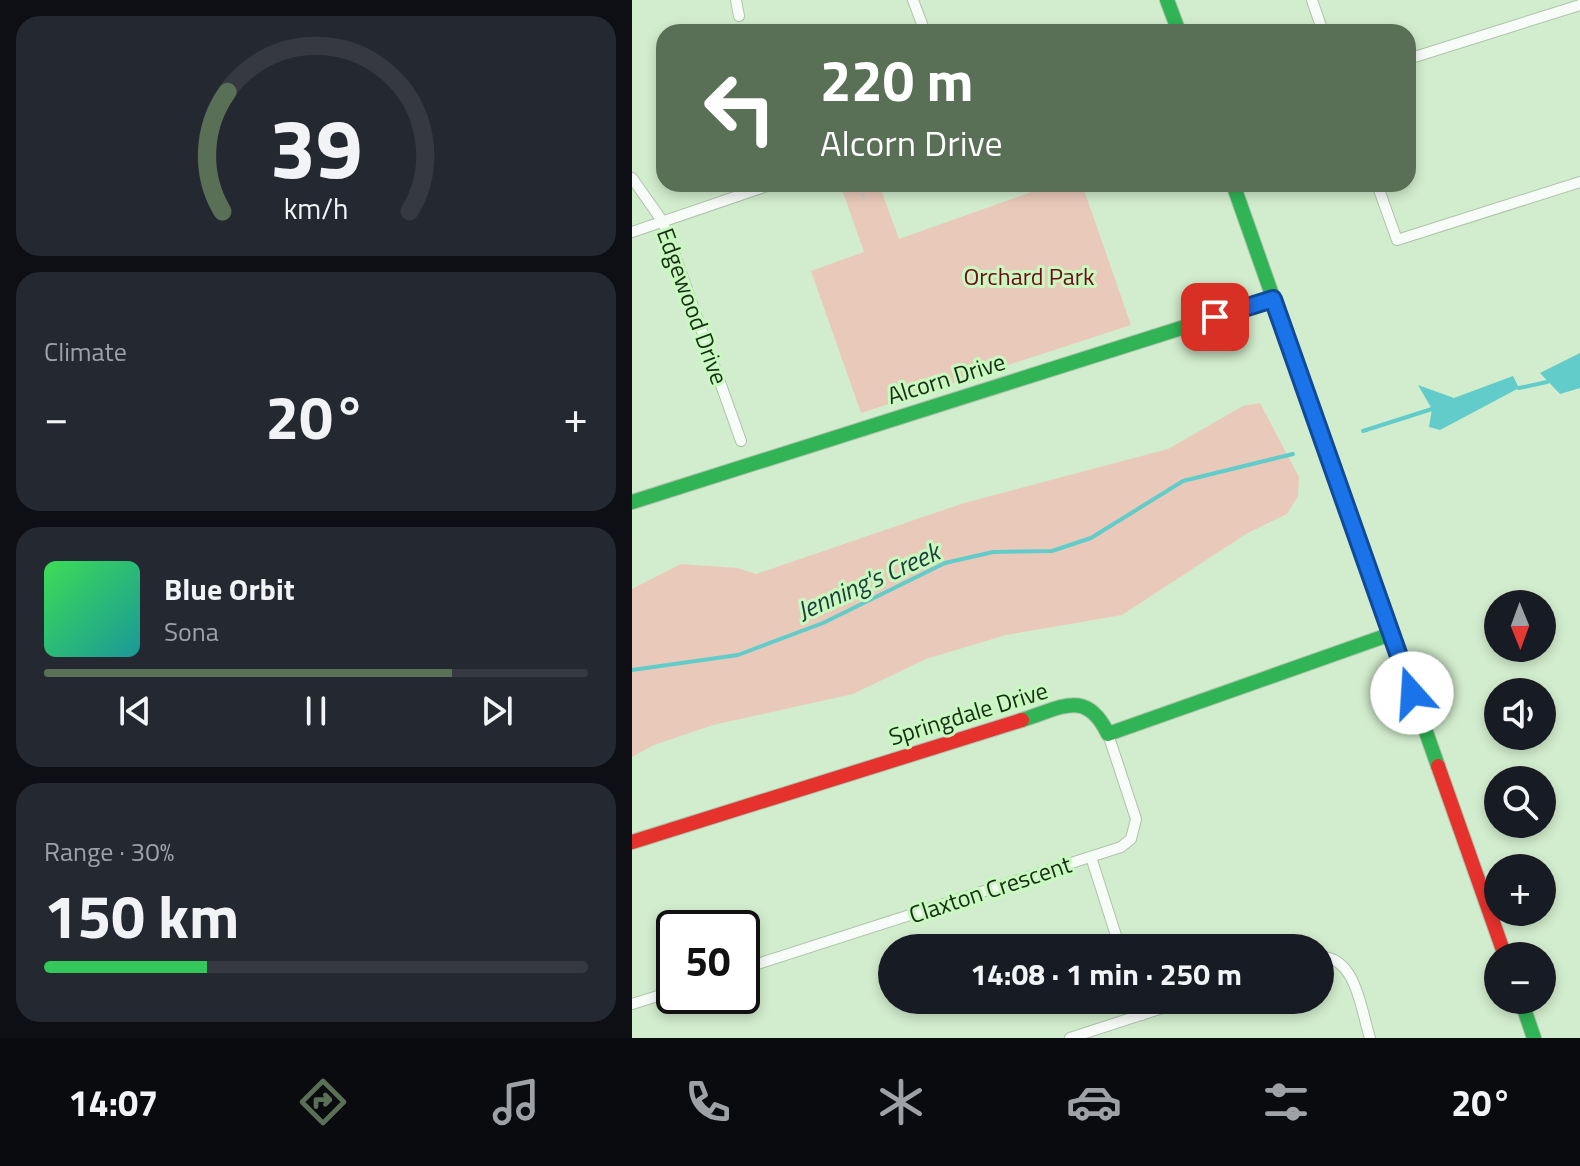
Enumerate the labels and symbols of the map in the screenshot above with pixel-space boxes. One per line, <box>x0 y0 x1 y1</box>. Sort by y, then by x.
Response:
street label: Edgewood Drive <box>648 223 738 389</box>
park label: Orchard Park <box>963 258 1095 294</box>
pin <box>1181 283 1249 351</box>
street label: Alcorn Drive <box>882 343 1010 413</box>
water label: Jenning's Creek <box>790 531 949 630</box>
north arrow <box>1484 590 1556 662</box>
position arrow <box>1370 651 1454 735</box>
street label: Springdale Drive <box>884 672 1052 754</box>
street label: Claxton Crescent <box>904 846 1076 932</box>
speed limit sign: 50 <box>656 910 760 1014</box>

